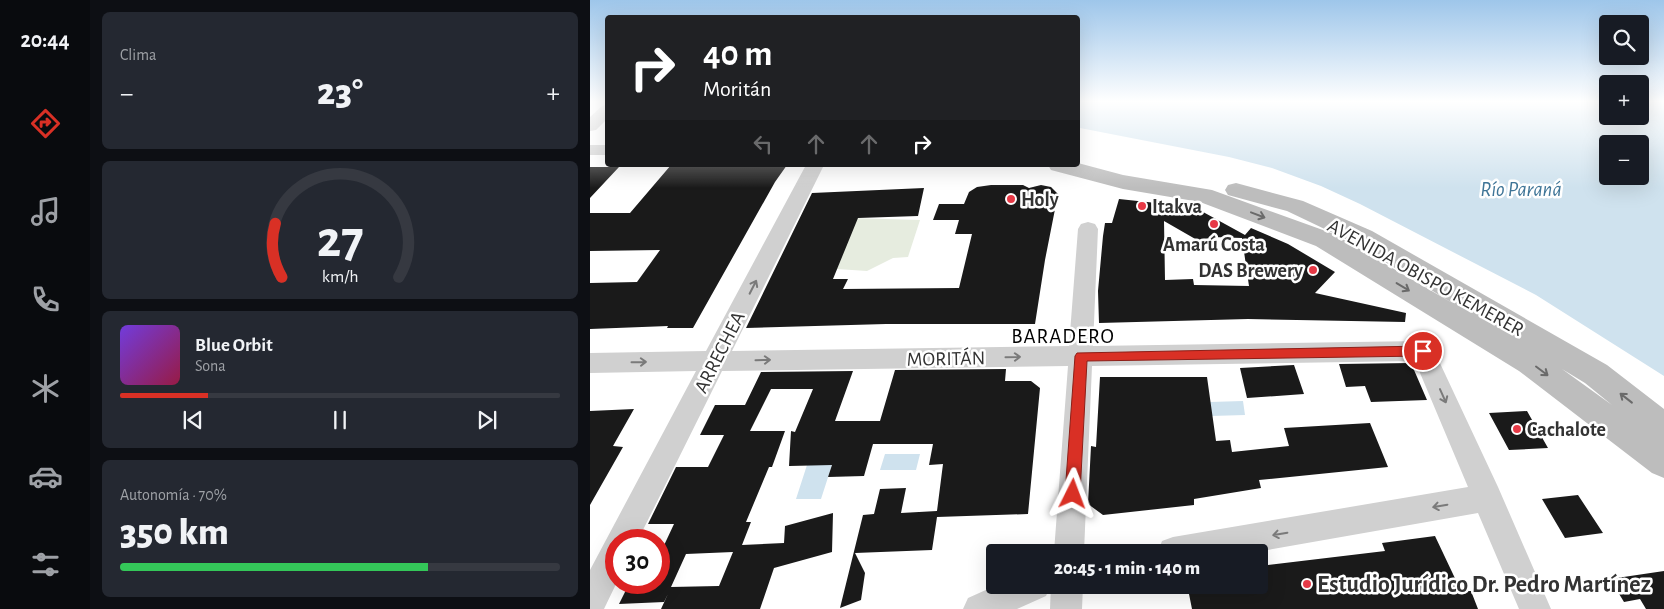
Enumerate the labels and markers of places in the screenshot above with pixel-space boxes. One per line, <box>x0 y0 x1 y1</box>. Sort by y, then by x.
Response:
place label: Holy <box>1021 190 1059 210</box>
marker: Holy <box>1005 193 1017 205</box>
place label: Itakva <box>1152 197 1203 217</box>
marker: Itakva <box>1136 200 1148 212</box>
marker: Amarú Costa <box>1208 218 1220 230</box>
place label: Amarú Costa <box>1163 235 1265 255</box>
place label: DAS Brewery <box>1198 261 1303 281</box>
marker: DAS Brewery <box>1307 264 1319 276</box>
pin <box>1402 330 1444 372</box>
place label: Cachalote <box>1527 420 1606 440</box>
marker: Cachalote <box>1511 423 1523 435</box>
place label: Estudio Jurídico Dr. Pedro Martínez <box>1317 573 1651 597</box>
marker: Estudio Jurídico Dr. Pedro Martínez <box>1301 578 1313 590</box>

